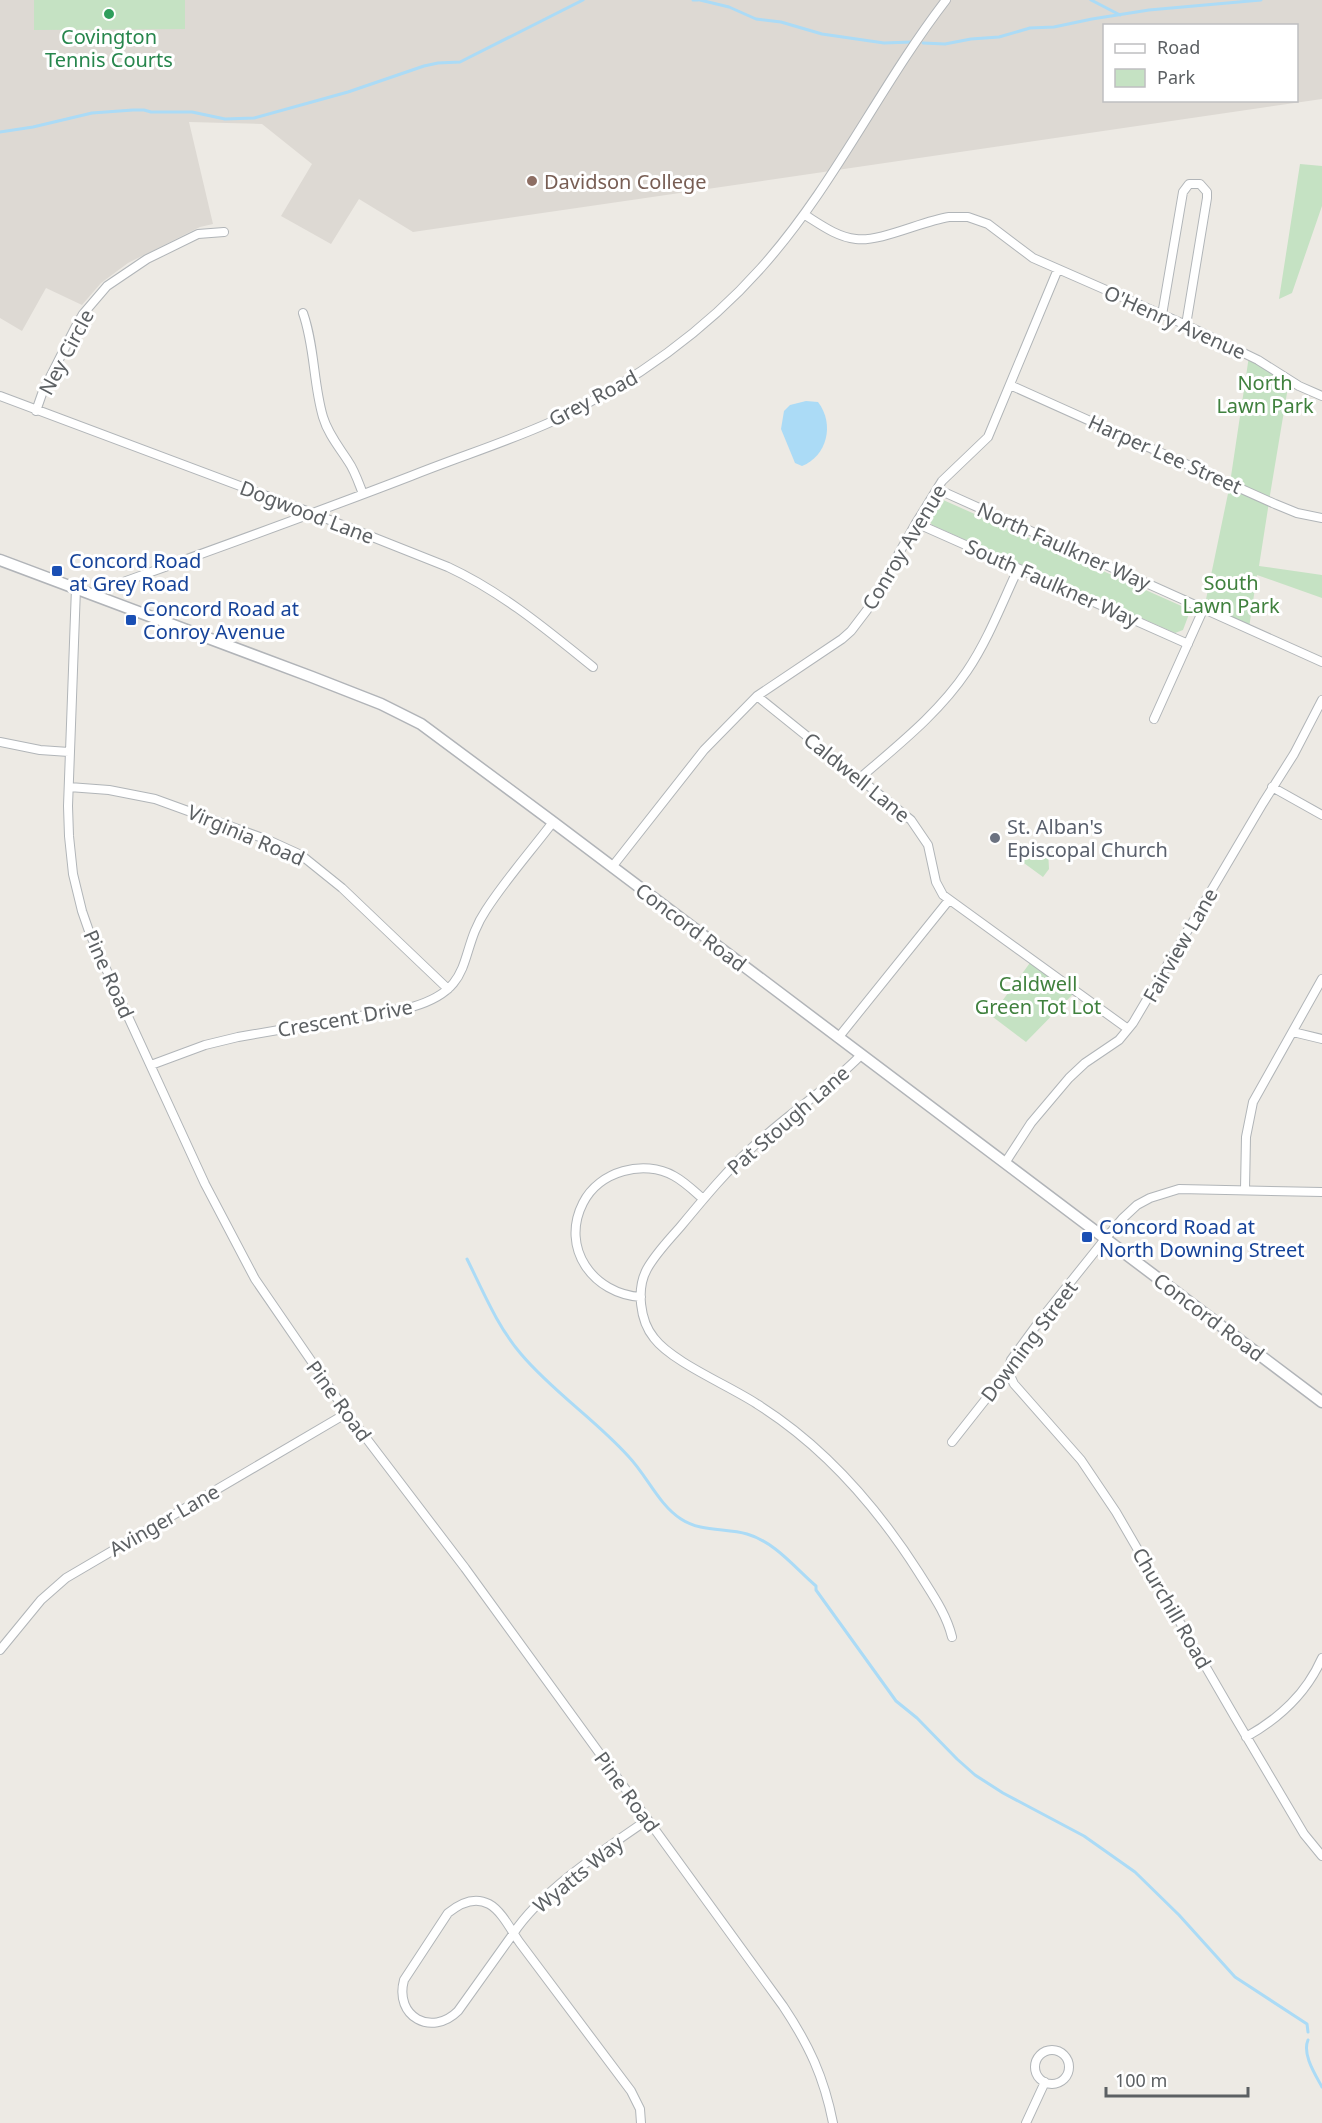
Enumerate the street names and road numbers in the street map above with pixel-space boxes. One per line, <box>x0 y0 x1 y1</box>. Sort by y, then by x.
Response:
street label: O'Henry Avenue <box>1100 279 1250 365</box>
street label: Ney Circle <box>32 305 100 399</box>
street label: Grey Road <box>544 363 642 433</box>
street label: Harper Lee Street <box>1084 408 1246 500</box>
street label: Dogwood Lane <box>236 474 378 550</box>
street label: Conroy Avenue <box>856 479 952 615</box>
street label: North Faulkner Way <box>973 496 1156 597</box>
street label: South Faulkner Way <box>961 533 1144 634</box>
street label: Caldwell Lane <box>798 726 916 828</box>
street label: Virginia Road <box>183 798 309 872</box>
street label: Concord Road <box>630 876 752 978</box>
street label: Fairview Lane <box>1136 883 1224 1007</box>
street label: Pine Road <box>78 925 140 1023</box>
street label: Crescent Drive <box>275 993 415 1043</box>
street label: Pat Stough Lane <box>721 1059 855 1181</box>
street label: Concord Road <box>1148 1266 1270 1368</box>
street label: Downing Street <box>975 1275 1083 1407</box>
street label: Pine Road <box>300 1355 378 1447</box>
street label: Avinger Lane <box>104 1478 224 1562</box>
street label: Churchill Road <box>1126 1542 1218 1674</box>
street label: Pine Road <box>588 1746 666 1838</box>
street label: Wyatts Way <box>527 1829 629 1919</box>

